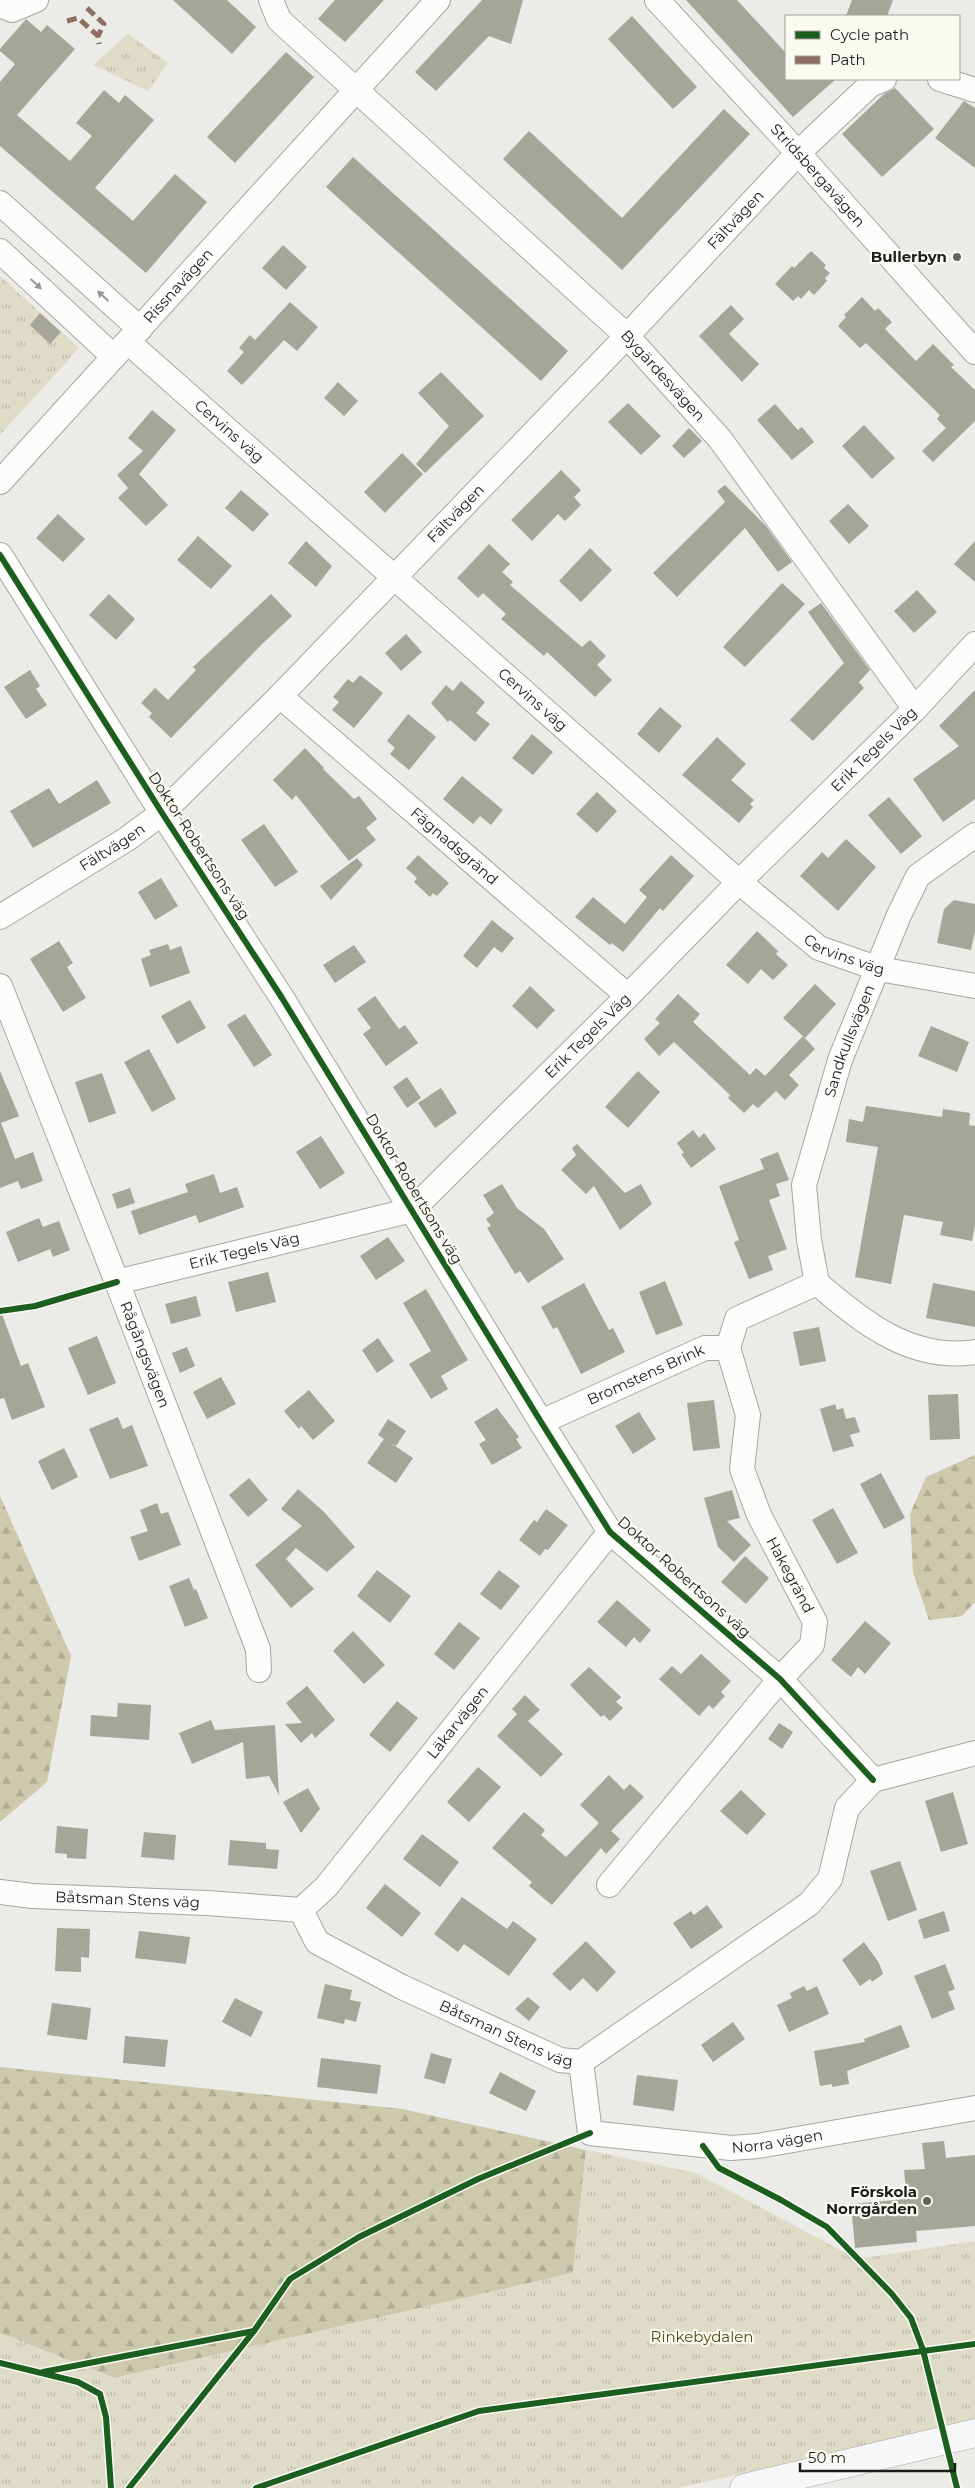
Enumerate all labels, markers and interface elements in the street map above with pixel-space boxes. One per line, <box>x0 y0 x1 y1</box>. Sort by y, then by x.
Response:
legend <box>785 15 960 80</box>
text: Cycle path <box>830 25 909 44</box>
text: Path <box>830 50 866 69</box>
street label: Stridsbergavägen <box>767 119 870 231</box>
street label: Fältvägen <box>703 186 768 253</box>
street label: Rissnavägen <box>139 244 217 327</box>
place label: Bullerbyn <box>871 247 947 266</box>
marker: Bullerbyn <box>951 251 963 263</box>
one-way arrow <box>29 278 41 290</box>
one-way arrow <box>97 291 110 302</box>
street label: Bygärdesvägen <box>617 326 709 425</box>
street label: Cervins väg <box>191 395 268 467</box>
street label: Fältvägen <box>423 480 488 547</box>
street label: Cervins väg <box>494 664 572 735</box>
street label: Erik Tegels Väg <box>827 703 921 795</box>
street label: Doktor Robertsons väg <box>144 768 254 923</box>
street label: Fägnadsgränd <box>407 803 502 889</box>
street label: Fältvägen <box>76 819 148 875</box>
street label: Cervins väg <box>800 929 886 979</box>
street label: Sandkullsvägen <box>820 982 879 1099</box>
street label: Erik Tegels Väg <box>540 989 634 1082</box>
street label: Doktor Robertsons väg <box>362 1110 467 1268</box>
street label: Erik Tegels Väg <box>187 1228 301 1273</box>
street label: Rågångsvägen <box>116 1298 174 1410</box>
street label: Bromstens Brink <box>584 1340 707 1409</box>
street label: Doktor Robertsons väg <box>614 1512 755 1642</box>
street label: Hakegränd <box>762 1533 818 1616</box>
street label: Läkarvägen <box>423 1682 492 1762</box>
street label: Båtsman Stens väg <box>55 1887 200 1912</box>
street label: Båtsman Stens väg <box>436 1996 574 2070</box>
street label: Norra vägen <box>731 2125 824 2157</box>
place label: Förskola Norrgården <box>826 2182 917 2218</box>
marker: Förskola Norrgården <box>921 2195 933 2207</box>
park label: Rinkebydalen <box>651 2327 753 2346</box>
scale bar <box>800 2440 955 2472</box>
text: 50 m <box>808 2448 846 2467</box>

